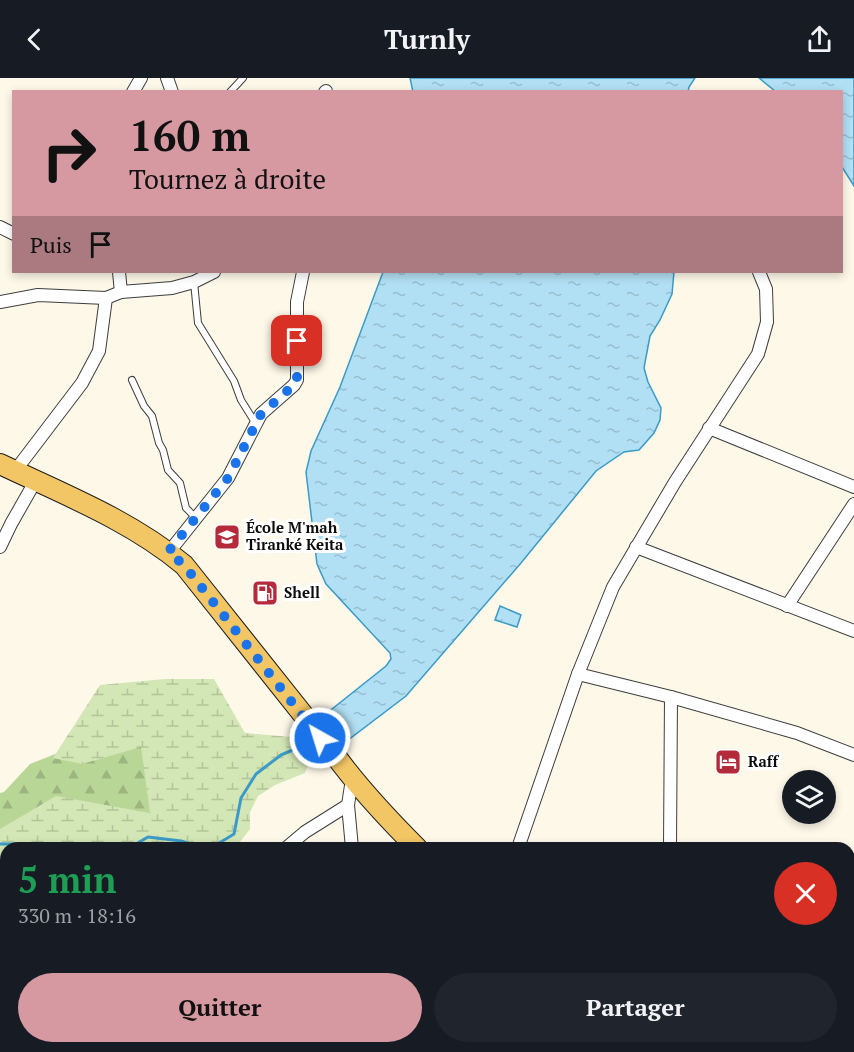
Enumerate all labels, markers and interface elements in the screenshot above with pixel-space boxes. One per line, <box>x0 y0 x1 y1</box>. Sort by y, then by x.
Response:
text: Turnly <box>384 21 470 57</box>
icon: back <box>18 23 51 56</box>
icon: share <box>803 23 836 56</box>
text: 160 m <box>129 107 250 163</box>
icon: right <box>30 114 108 192</box>
text: Tournez à droite <box>129 161 326 197</box>
icon: arrive <box>84 228 117 261</box>
text: Puis <box>30 230 72 259</box>
pin <box>271 315 322 366</box>
icon: arrive <box>280 324 313 357</box>
place label: École M'mah Tiranké Keita <box>246 517 344 554</box>
school or university icon: École M'mah Tiranké Keita <box>212 522 242 552</box>
fuel station icon: Shell <box>250 578 280 608</box>
place label: Shell <box>284 582 320 602</box>
position arrow <box>288 706 352 770</box>
hotel icon: Raff <box>713 747 743 777</box>
place label: Raff <box>748 751 779 771</box>
map controls <box>782 770 836 824</box>
button: layers <box>782 770 836 824</box>
text: 5 min <box>18 856 116 903</box>
button: close <box>774 862 837 925</box>
text: 330 m · 18:16 <box>18 902 136 929</box>
button: Quitter <box>18 973 422 1042</box>
button: Partager <box>434 973 837 1042</box>

